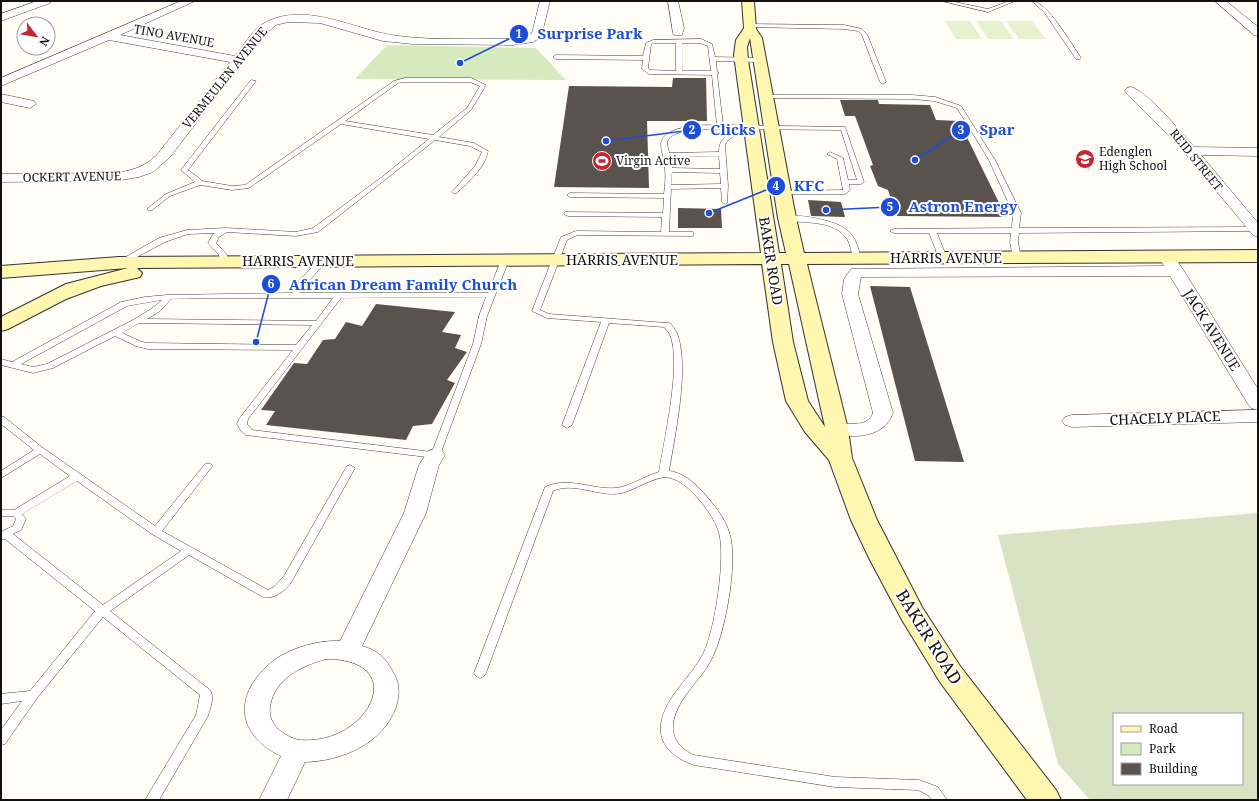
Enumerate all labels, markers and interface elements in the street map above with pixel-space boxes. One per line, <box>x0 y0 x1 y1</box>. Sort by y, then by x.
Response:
north arrow <box>16 16 56 56</box>
street label: TINO AVENUE <box>133 20 216 51</box>
callout: Surprise Park <box>509 21 650 48</box>
street label: VERMEULEN AVENUE <box>178 23 271 132</box>
text: Surprise Park <box>537 23 643 43</box>
text: 1 <box>516 25 523 42</box>
text: N <box>36 34 54 49</box>
callout: Clicks <box>682 116 763 143</box>
callout: Spar <box>951 117 1023 144</box>
text: Clicks <box>710 119 756 139</box>
text: Spar <box>979 119 1015 139</box>
text: 2 <box>689 121 696 138</box>
text: 3 <box>958 121 965 138</box>
street label: REID STREET <box>1166 125 1227 195</box>
place label: Edenglen High School <box>1099 143 1167 174</box>
school or university icon: Edenglen High School <box>1074 148 1096 170</box>
sports icon: Virgin Active <box>591 150 613 172</box>
place label: Virgin Active <box>616 152 690 169</box>
street label: OCKERT AVENUE <box>23 167 121 186</box>
callout: KFC <box>766 172 832 199</box>
text: KFC <box>794 175 824 195</box>
text: 4 <box>773 177 780 194</box>
callout: Astron Energy <box>880 194 1025 221</box>
text: Astron Energy <box>909 196 1018 216</box>
text: 5 <box>887 198 894 215</box>
street label: BAKER ROAD <box>755 215 788 306</box>
street label: HARRIS AVENUE <box>890 248 1002 267</box>
street label: HARRIS AVENUE <box>566 250 678 269</box>
street label: HARRIS AVENUE <box>242 251 354 270</box>
callout: African Dream Family Church <box>261 271 525 298</box>
text: African Dream Family Church <box>289 274 517 294</box>
text: 6 <box>268 275 275 292</box>
street label: JACK AVENUE <box>1179 284 1245 374</box>
street label: CHACELY PLACE <box>1109 406 1221 429</box>
street label: BAKER ROAD <box>891 585 968 689</box>
legend <box>1113 713 1243 785</box>
text: Road <box>1149 720 1179 737</box>
text: Park <box>1149 740 1177 757</box>
text: Building <box>1149 760 1198 777</box>

